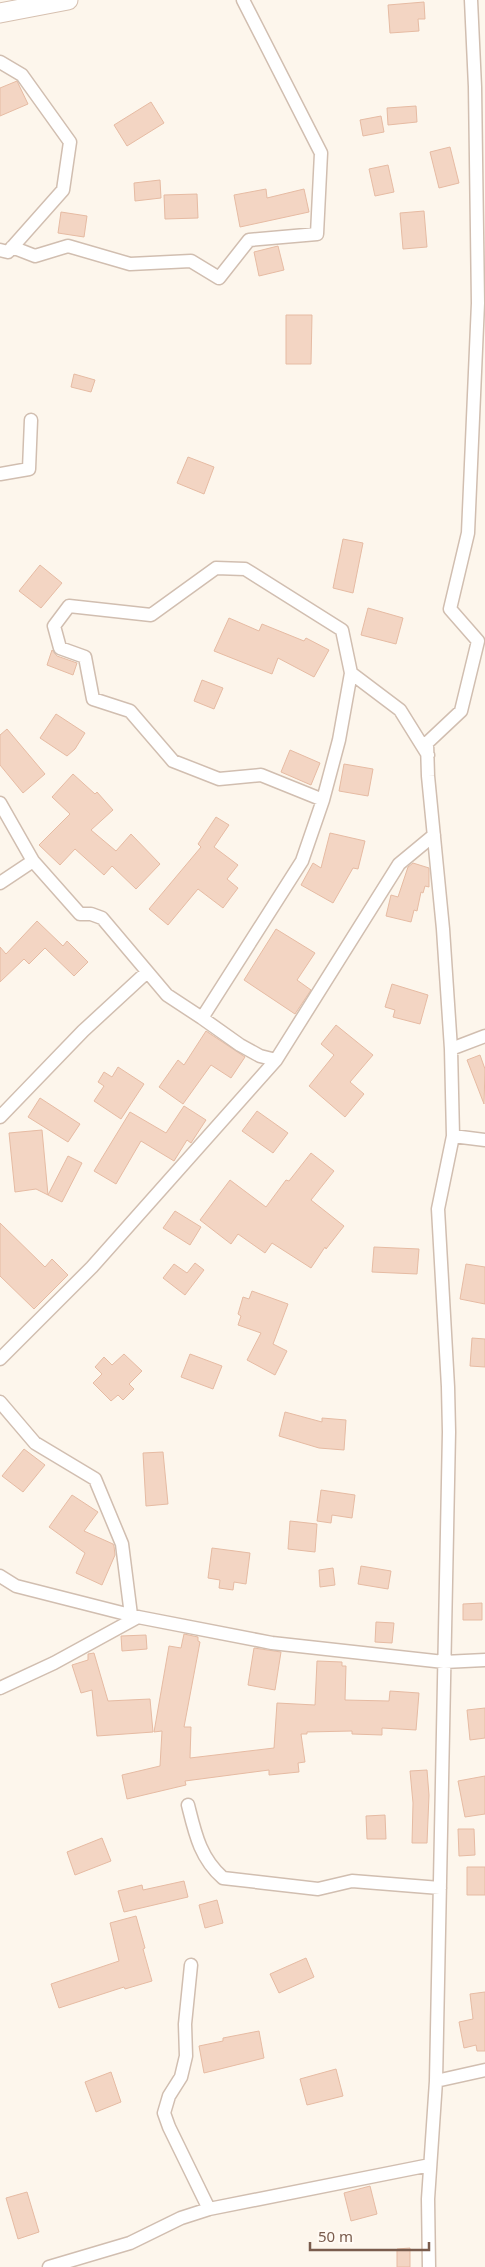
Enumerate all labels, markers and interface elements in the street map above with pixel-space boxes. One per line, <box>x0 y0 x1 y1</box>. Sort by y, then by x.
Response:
scale bar <box>310 2220 429 2252</box>
text: 50 m <box>318 2226 353 2246</box>

